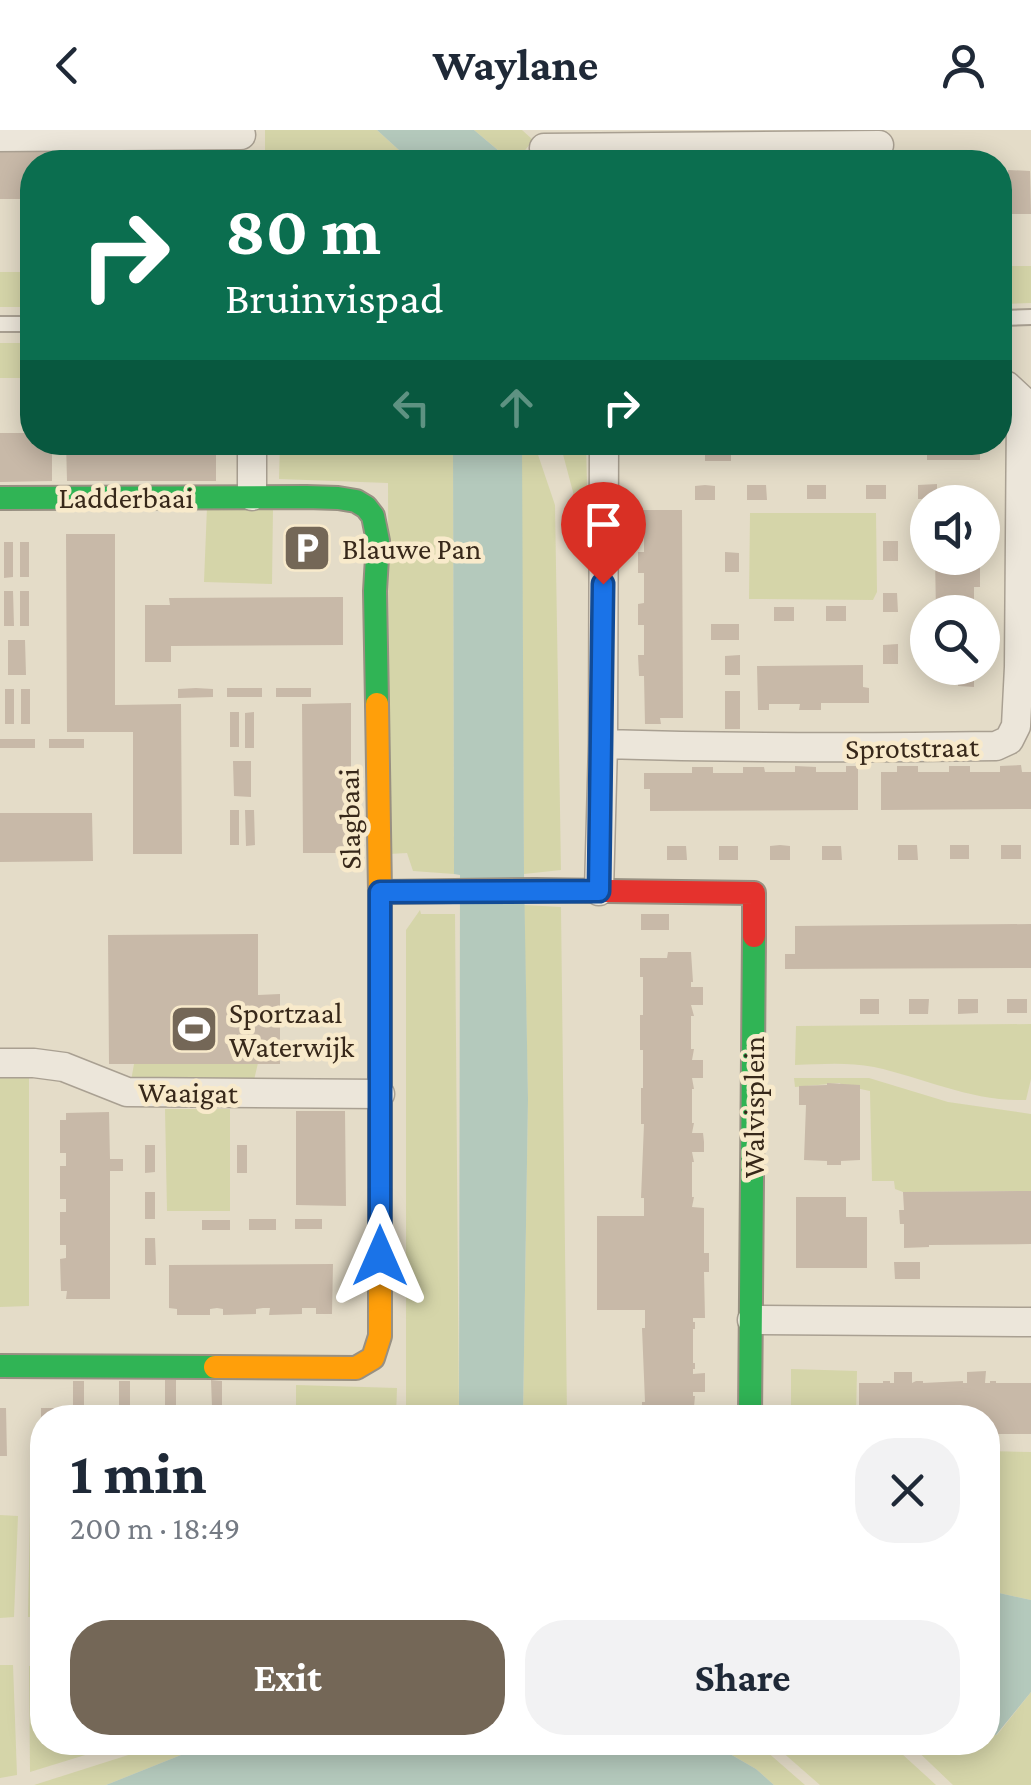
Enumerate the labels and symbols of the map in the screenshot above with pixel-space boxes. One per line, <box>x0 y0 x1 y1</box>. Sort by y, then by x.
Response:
street label: Ladderbaai <box>58 481 194 514</box>
pin <box>561 482 646 585</box>
parking icon: Blauwe Pan <box>281 522 333 574</box>
place label: Blauwe Pan <box>342 532 481 565</box>
street label: Sprotstraat <box>845 729 980 766</box>
street label: Slagbaai <box>332 768 367 870</box>
place label: Sportzaal Waterwijk <box>229 996 355 1064</box>
sports icon: Sportzaal Waterwijk <box>168 1003 220 1055</box>
street label: Walvisplein <box>737 1036 771 1178</box>
street label: Waaigat <box>138 1075 239 1110</box>
position arrow <box>328 1204 432 1308</box>

